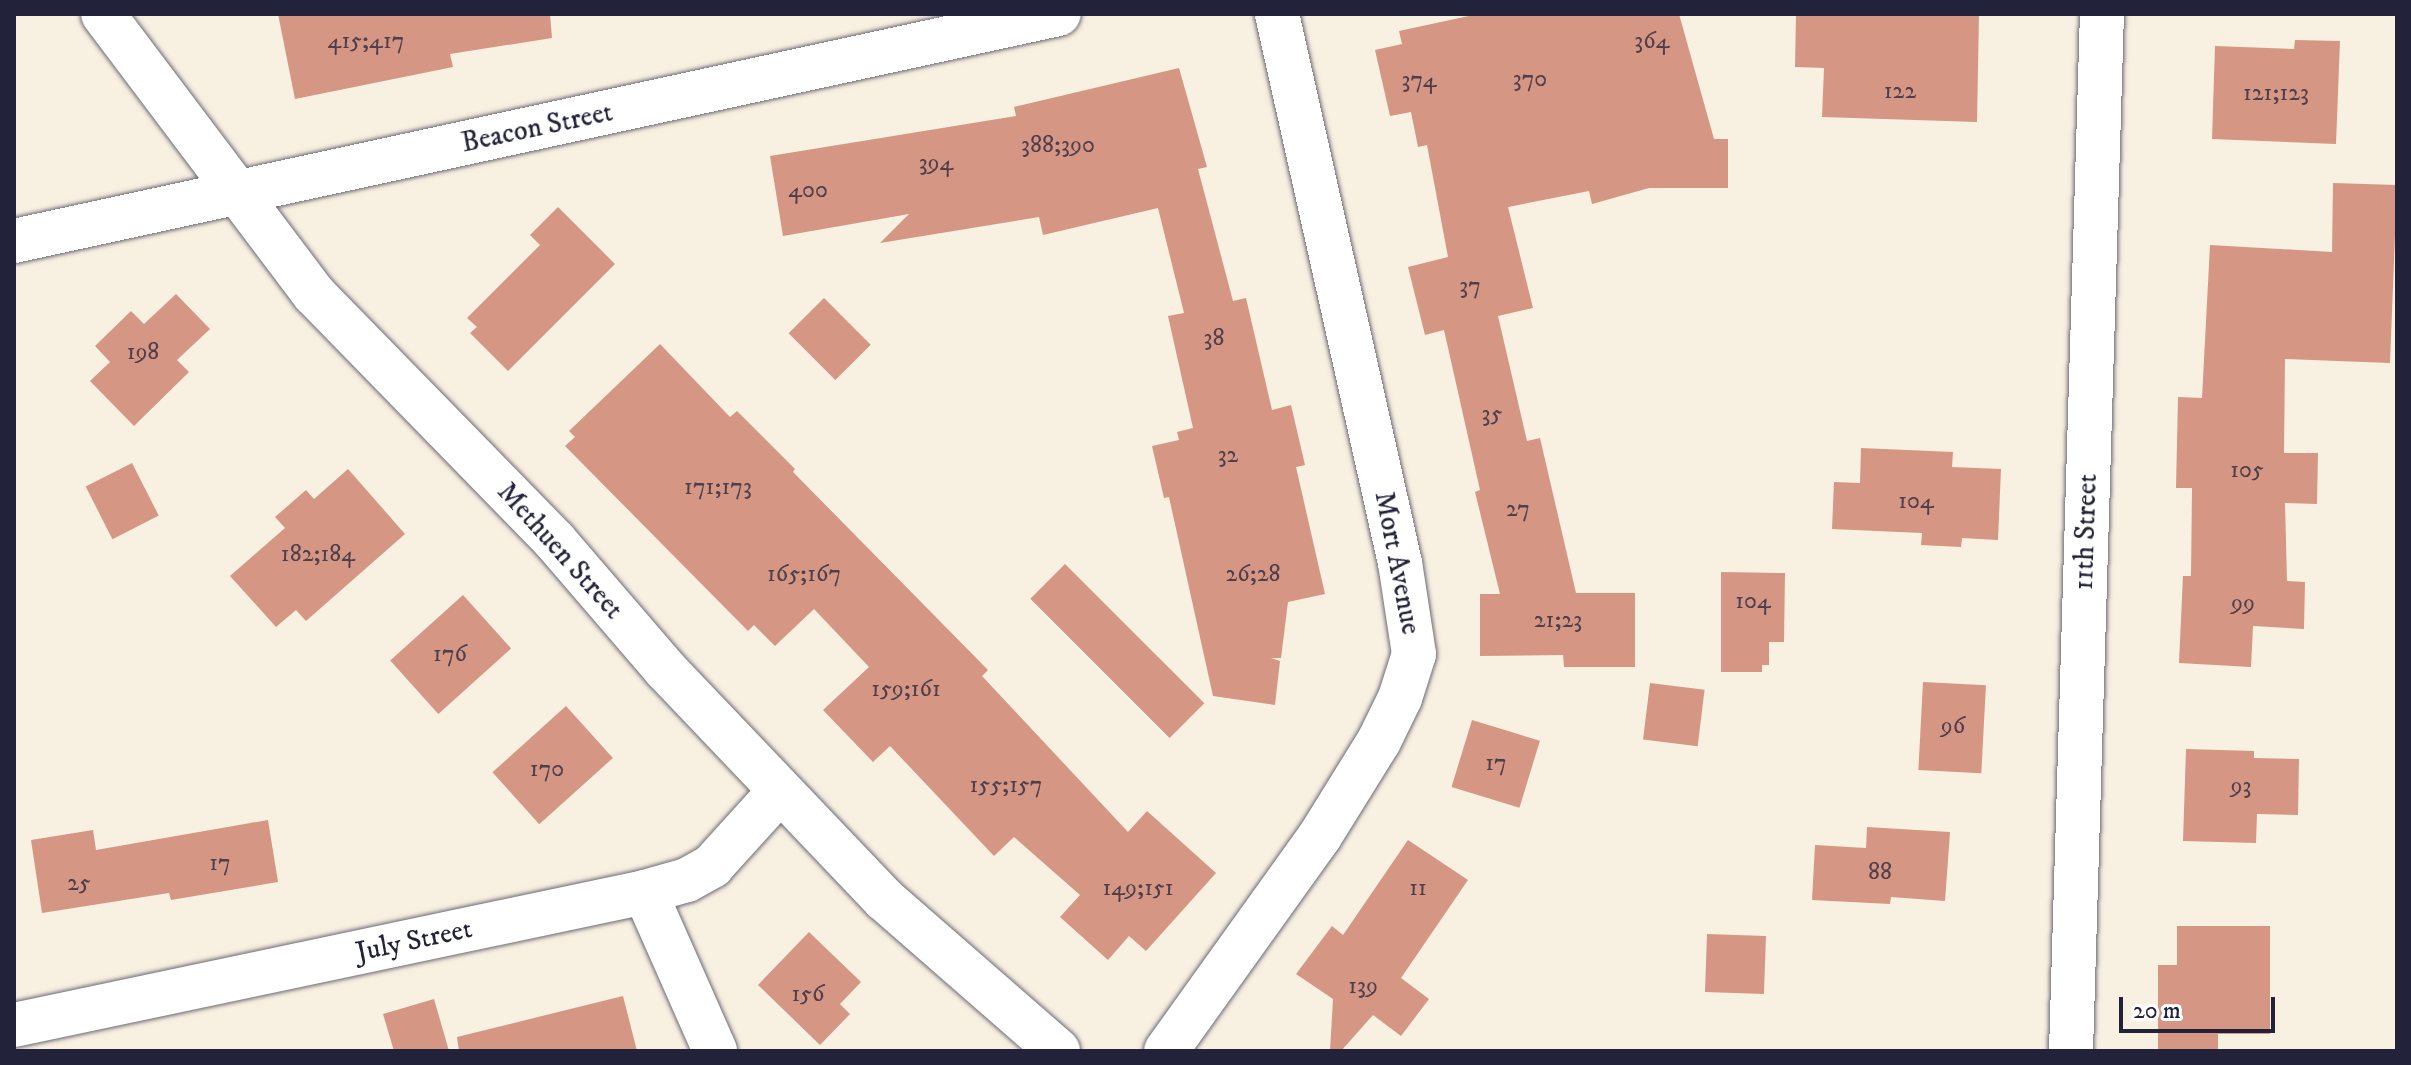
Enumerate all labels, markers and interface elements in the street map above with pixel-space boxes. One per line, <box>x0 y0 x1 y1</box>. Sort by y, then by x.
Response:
house number: 415;417 <box>328 28 404 56</box>
house number: 364 <box>1634 28 1670 56</box>
house number: 370 <box>1513 66 1547 94</box>
house number: 374 <box>1401 67 1437 95</box>
house number: 122 <box>1884 78 1916 106</box>
house number: 121;123 <box>2243 80 2309 108</box>
street label: Beacon Street <box>458 96 616 160</box>
house number: 388;390 <box>1021 132 1095 160</box>
house number: 394 <box>919 150 953 178</box>
house number: 400 <box>788 177 828 205</box>
house number: 37 <box>1459 273 1481 301</box>
house number: 38 <box>1204 325 1224 353</box>
house number: 198 <box>127 339 159 367</box>
house number: 35 <box>1482 401 1502 429</box>
house number: 32 <box>1218 442 1238 470</box>
house number: 105 <box>2230 457 2264 485</box>
street label: 11th Street <box>2067 473 2105 591</box>
house number: 171;173 <box>684 474 752 502</box>
street label: Methuen Street <box>490 476 630 626</box>
house number: 104 <box>1898 488 1934 516</box>
street label: Mort Avenue <box>1367 489 1427 637</box>
house number: 27 <box>1506 496 1530 524</box>
house number: 182;184 <box>281 541 355 569</box>
house number: 165;167 <box>767 561 841 589</box>
house number: 26;28 <box>1225 561 1281 589</box>
house number: 104 <box>1735 588 1771 616</box>
house number: 99 <box>2231 590 2255 618</box>
house number: 21;23 <box>1534 607 1582 635</box>
house number: 176 <box>433 641 467 669</box>
house number: 159;161 <box>871 676 941 704</box>
house number: 96 <box>1941 713 1965 741</box>
house number: 17 <box>1485 750 1507 778</box>
house number: 170 <box>530 756 564 784</box>
house number: 155;157 <box>970 772 1042 800</box>
house number: 93 <box>2231 773 2251 801</box>
house number: 17 <box>209 850 231 878</box>
house number: 88 <box>1868 859 1892 887</box>
house number: 25 <box>67 870 91 898</box>
house number: 149;151 <box>1102 875 1174 903</box>
house number: 11 <box>1409 875 1427 903</box>
street label: July Street <box>353 912 475 970</box>
house number: 139 <box>1348 973 1378 1001</box>
house number: 156 <box>791 981 825 1009</box>
scale bar <box>2123 981 2279 1031</box>
text: 20 m <box>2133 996 2181 1026</box>

